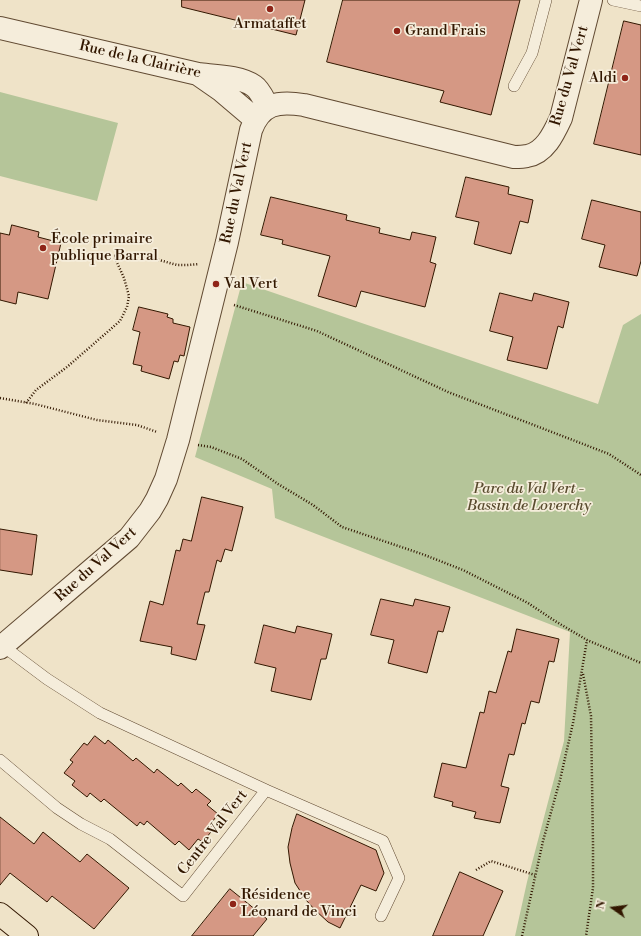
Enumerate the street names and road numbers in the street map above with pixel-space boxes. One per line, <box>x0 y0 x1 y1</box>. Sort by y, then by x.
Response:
street label: Rue du Val Vert <box>547 24 593 128</box>
street label: Rue de la Clairière <box>77 37 203 83</box>
street label: Rue du Val Vert <box>217 140 257 246</box>
street label: Rue du Val Vert <box>52 524 140 606</box>
street label: Centre Val Vert <box>174 787 252 879</box>

